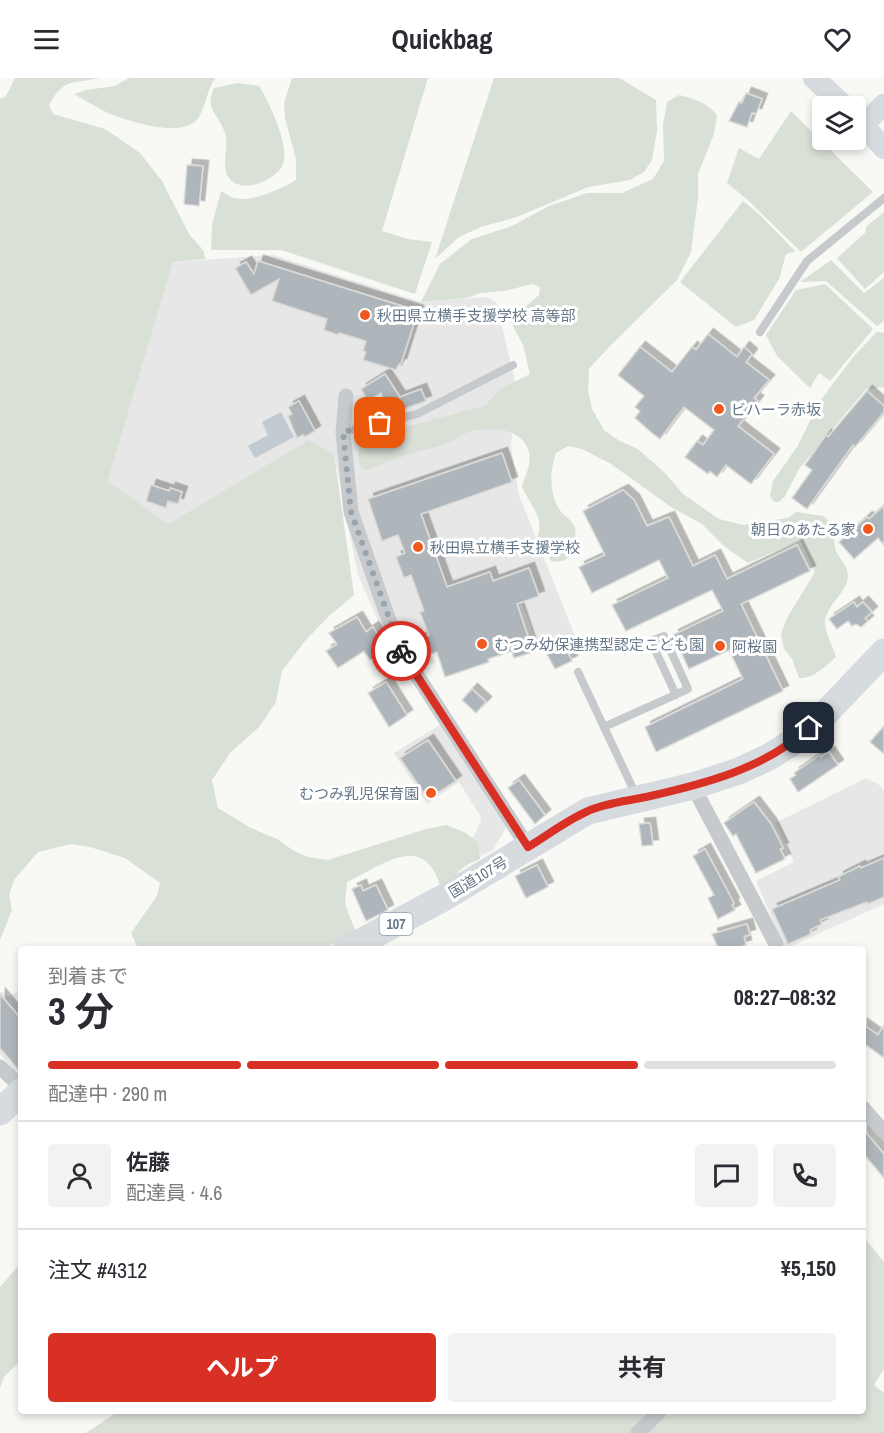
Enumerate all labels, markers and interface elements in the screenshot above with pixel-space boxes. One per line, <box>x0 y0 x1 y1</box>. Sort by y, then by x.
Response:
text: Quickbag <box>392 21 492 57</box>
icon: menu <box>30 23 63 56</box>
icon: heart <box>821 23 854 56</box>
map controls <box>812 96 866 150</box>
button: layers <box>812 96 866 150</box>
place label: 秋田県立横手支援学校 高等部 <box>377 305 575 326</box>
marker: 秋田県立横手支援学校 高等部 <box>358 308 372 322</box>
pin <box>354 397 405 448</box>
place label: ビハーラ赤坂 <box>731 399 821 420</box>
marker: ビハーラ赤坂 <box>712 402 726 416</box>
icon: bag <box>363 406 396 439</box>
place label: 朝日のあたる家 <box>751 519 856 540</box>
marker: 朝日のあたる家 <box>861 522 875 536</box>
place label: 秋田県立横手支援学校 <box>430 537 580 558</box>
marker: 秋田県立横手支援学校 <box>411 540 425 554</box>
courier <box>371 621 431 681</box>
place label: むつみ幼保連携型認定こども園 <box>494 634 704 655</box>
icon: bike <box>385 635 418 668</box>
place label: 阿桜園 <box>732 636 777 657</box>
marker: むつみ幼保連携型認定こども園 <box>475 637 489 651</box>
marker: 阿桜園 <box>713 639 727 653</box>
pin <box>783 702 834 753</box>
icon: home <box>792 711 825 744</box>
place label: むつみ乳児保育園 <box>299 783 419 804</box>
marker: むつみ乳児保育園 <box>424 786 438 800</box>
street label: 国道107号 <box>445 851 511 903</box>
road number: 107 <box>380 913 412 935</box>
text: 到着まで <box>48 962 128 989</box>
text: 08:27–08:32 <box>734 982 836 1012</box>
text: 3 分 <box>48 985 114 1037</box>
text: 配達中 · 290 m <box>48 1080 167 1107</box>
button: person <box>48 1144 111 1207</box>
button: chat <box>695 1144 758 1207</box>
button: phone <box>773 1144 836 1207</box>
text: 佐藤 <box>126 1147 170 1177</box>
text: 配達員 · 4.6 <box>126 1179 222 1206</box>
text: ¥5,150 <box>781 1253 836 1283</box>
text: 注文 #4312 <box>48 1255 147 1285</box>
button: ヘルプ <box>48 1333 436 1402</box>
button: 共有 <box>448 1333 836 1402</box>

